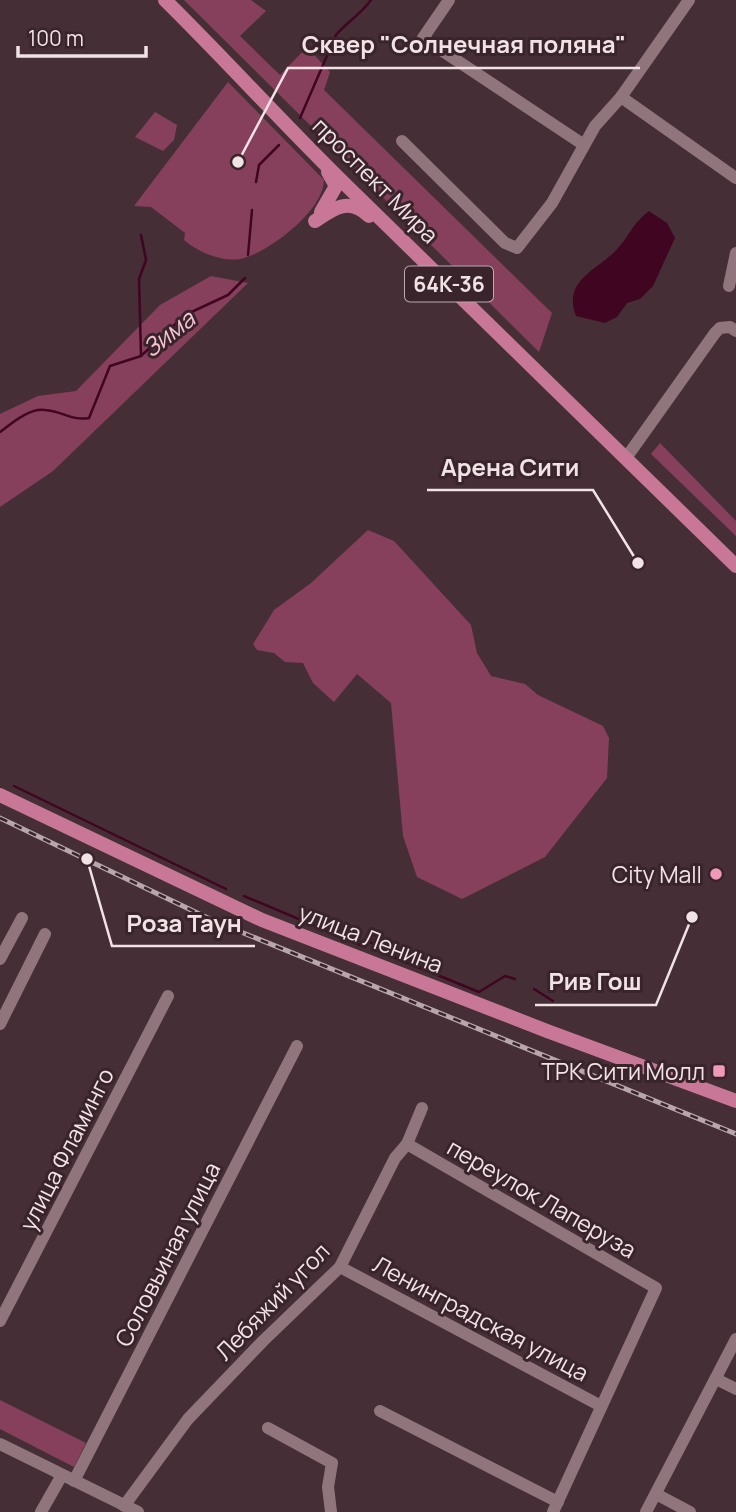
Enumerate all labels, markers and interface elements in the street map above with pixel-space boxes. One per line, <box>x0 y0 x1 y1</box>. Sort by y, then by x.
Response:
scale bar <box>18 14 145 58</box>
callout: Сквер "Солнечная поляна" <box>288 23 640 68</box>
text: 100 m <box>28 24 84 52</box>
text: Сквер "Солнечная поляна" <box>302 27 626 60</box>
street label: проспект Мира <box>306 110 446 250</box>
road number: 64К-36 <box>405 266 493 302</box>
water label: Зима <box>135 301 202 364</box>
callout: Арена Сити <box>427 445 593 490</box>
text: Арена Сити <box>441 450 579 483</box>
place label: City Mall <box>612 858 702 890</box>
marker: City Mall <box>708 866 724 882</box>
street label: улица Ленина <box>294 896 448 980</box>
callout: Роза Таун <box>112 901 255 946</box>
text: Роза Таун <box>126 906 242 939</box>
callout: Рив Гош <box>535 960 656 1005</box>
text: Рив Гош <box>548 964 642 997</box>
place label: ТРК Сити Молл <box>541 1055 705 1087</box>
street label: улица Фламинго <box>11 1062 121 1236</box>
marker: ТРК Сити Молл <box>711 1063 727 1079</box>
street label: переулок Лаперуза <box>442 1131 642 1265</box>
street label: Соловьиная улица <box>107 1156 227 1352</box>
street label: Лебяжий угол <box>208 1235 336 1367</box>
street label: Ленинградская улица <box>368 1248 594 1388</box>

